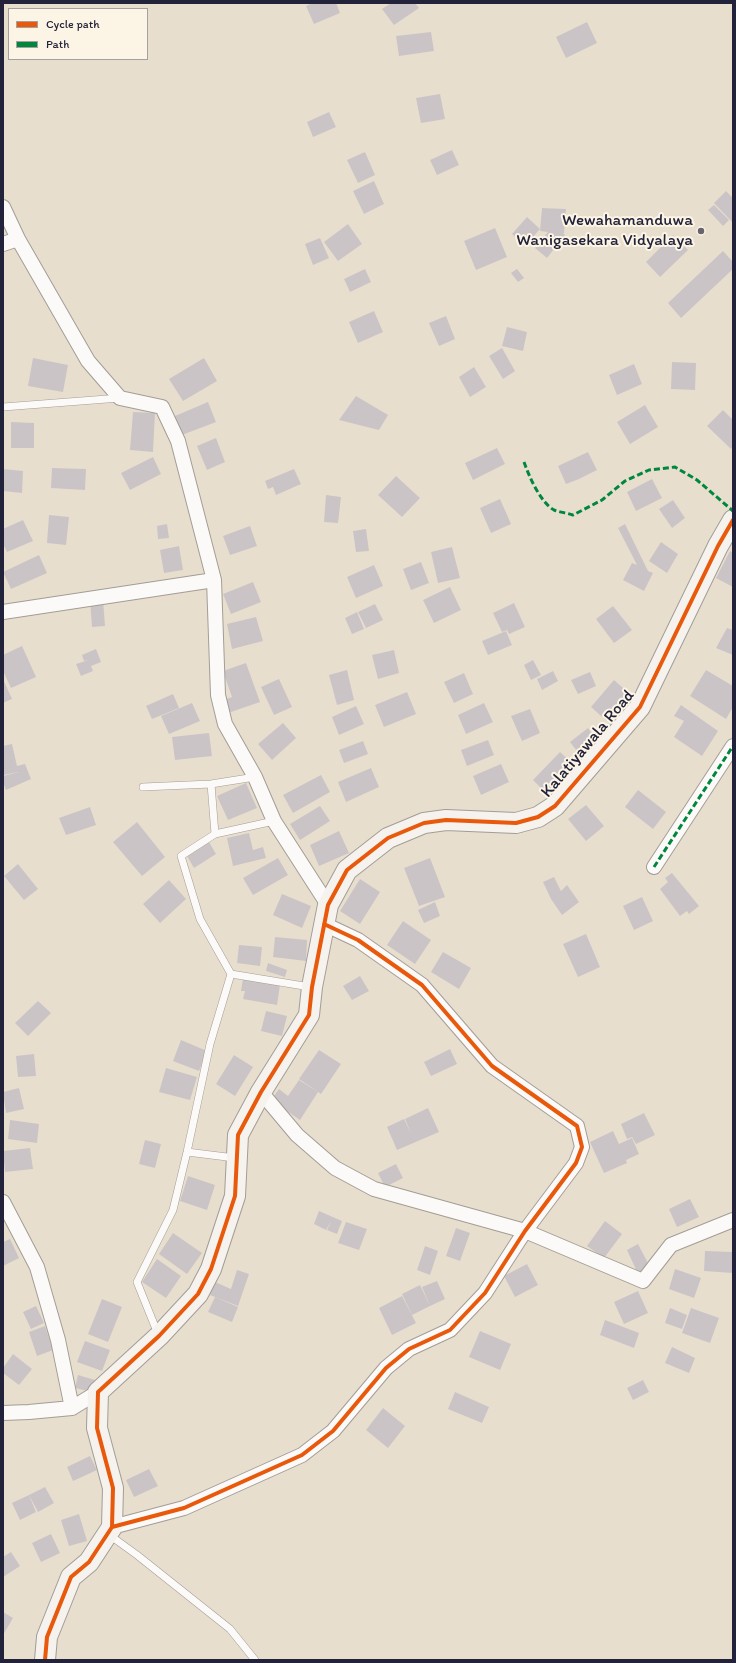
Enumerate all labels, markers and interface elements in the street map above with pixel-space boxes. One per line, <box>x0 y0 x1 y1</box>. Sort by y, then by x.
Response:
legend <box>8 8 148 60</box>
text: Cycle path <box>46 17 100 31</box>
text: Path <box>46 37 69 51</box>
place label: Wewahamanduwa Wanigasekara Vidyalaya <box>516 211 693 251</box>
marker: Wewahamanduwa Wanigasekara Vidyalaya <box>696 226 706 236</box>
street label: Kalatiyawala Road <box>537 686 639 802</box>

